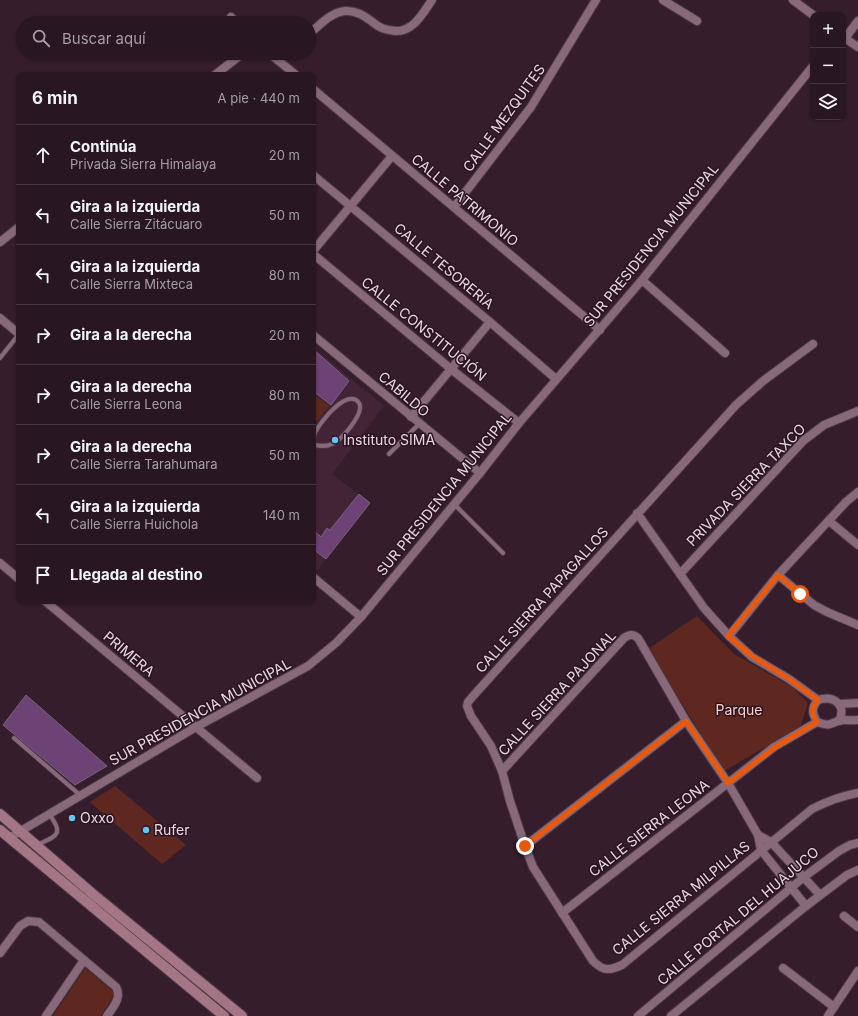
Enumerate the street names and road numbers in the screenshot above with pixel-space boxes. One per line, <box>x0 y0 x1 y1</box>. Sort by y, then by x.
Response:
street label: CALLE MEZQUITES <box>459 61 548 175</box>
street label: CALLE PATRIMONIO <box>408 150 522 249</box>
street label: SUR PRESIDENCIA MUNICIPAL <box>580 160 722 330</box>
street label: CALLE TESORERÍA <box>391 219 498 312</box>
street label: CALLE CONSTITUCIÓN <box>358 273 490 384</box>
street label: CABILDO <box>375 367 433 420</box>
street label: SUR PRESIDENCIA MUNICIPAL <box>373 409 515 579</box>
street label: PRIVADA SIERRA TAXCO <box>683 420 809 549</box>
street label: CALLE SIERRA PAPAGALLOS <box>472 523 612 676</box>
street label: CALLE SIERRA PAJONAL <box>494 626 619 759</box>
street label: PRIMERA <box>100 627 159 680</box>
street label: SUR PRESIDENCIA MUNICIPAL <box>106 654 294 769</box>
street label: CALLE SIERRA LEONA <box>585 775 712 880</box>
street label: CALLE SIERRA MILPILLAS <box>608 837 753 958</box>
street label: CALLE PORTAL DEL HUAJUCO <box>653 843 822 988</box>

